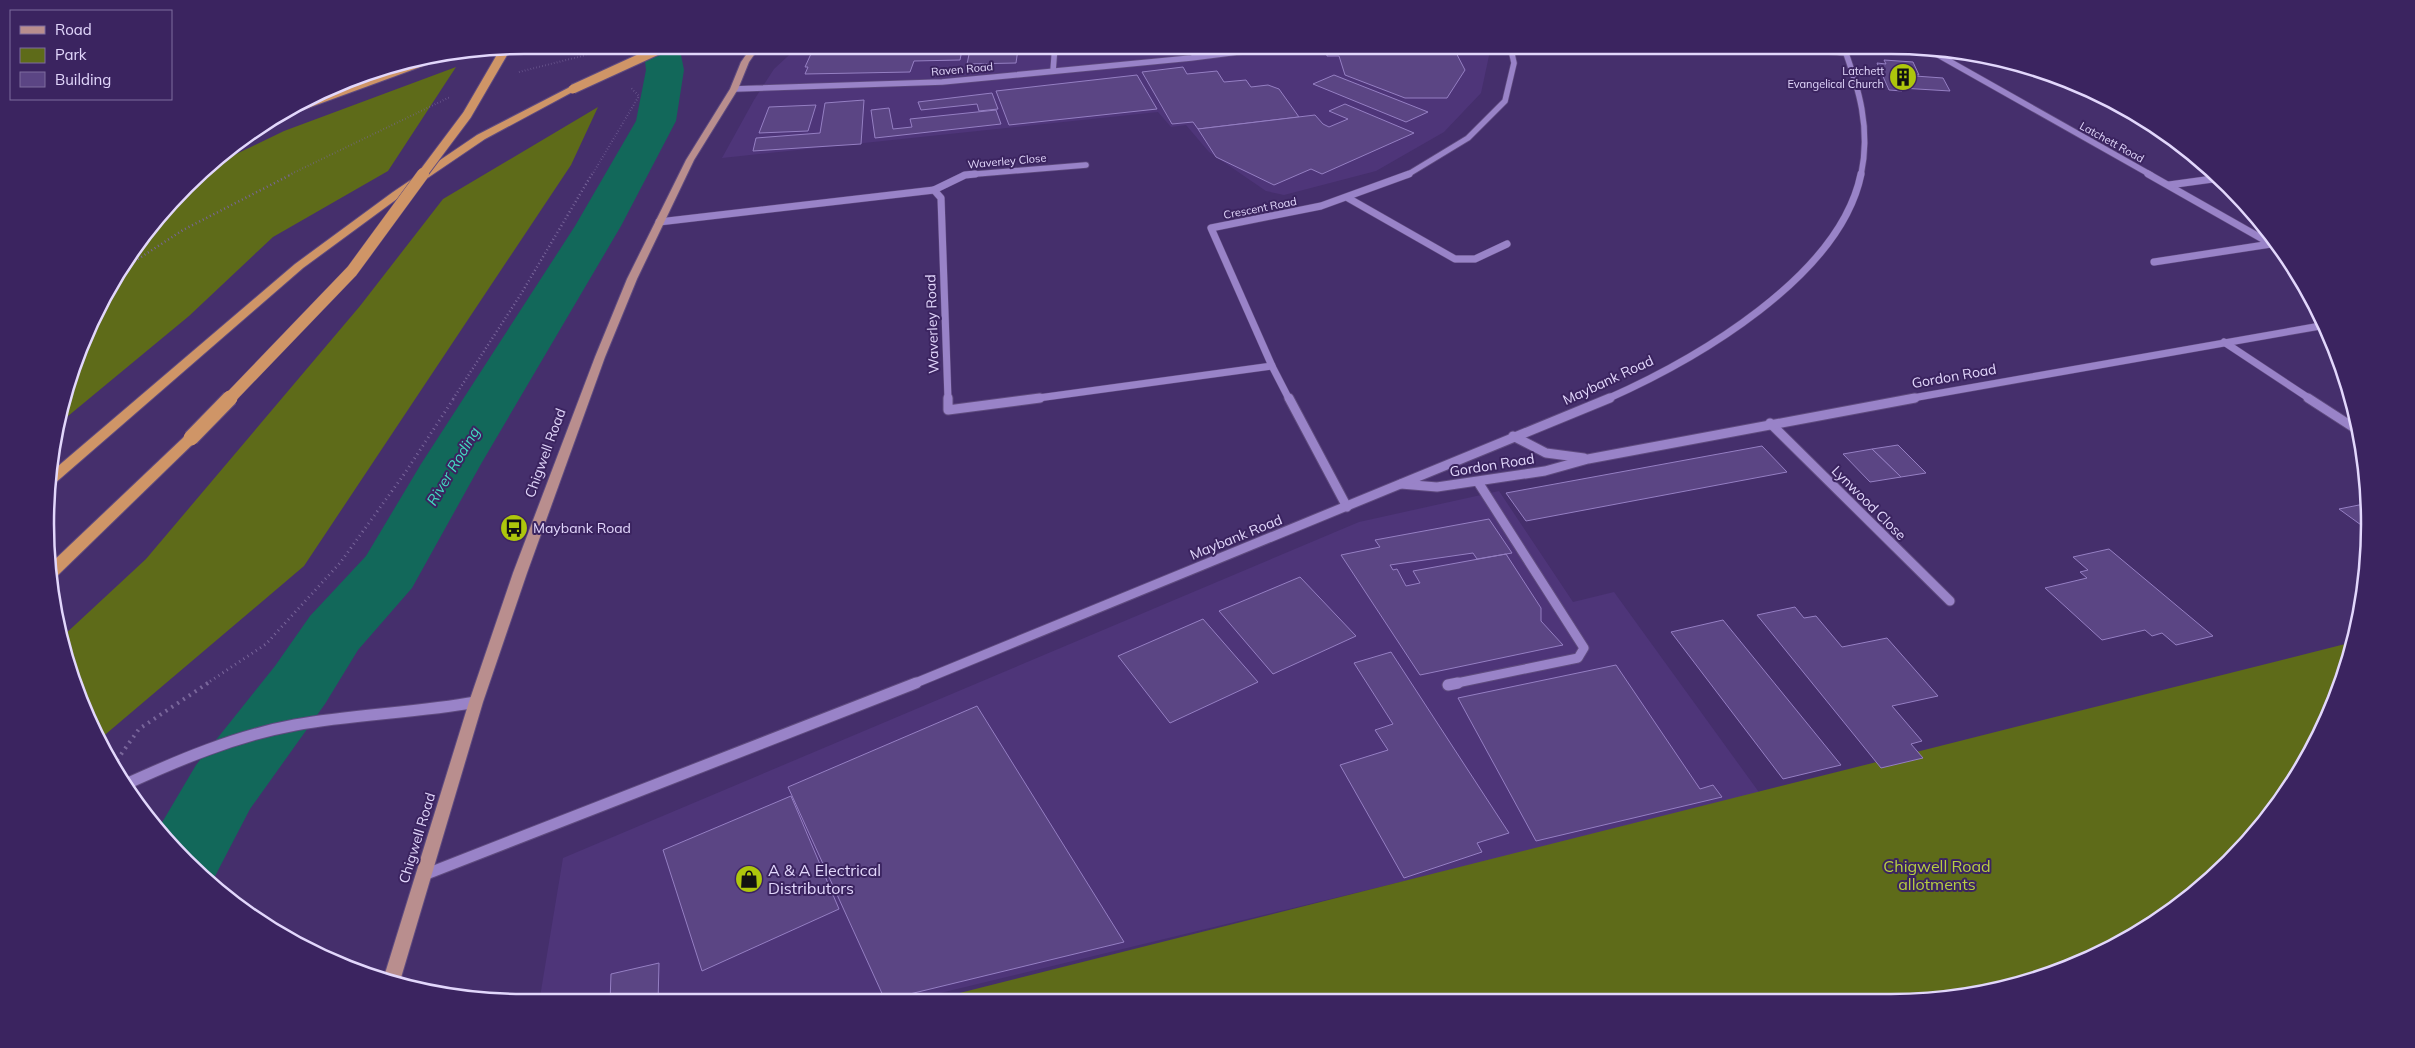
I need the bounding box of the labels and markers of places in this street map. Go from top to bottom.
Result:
building icon: Latchett Evangelical Church [1888,62,1918,92]
place label: Latchett Evangelical Church [1787,64,1884,91]
bus stop icon: Maybank Road [499,513,529,543]
place label: Maybank Road [533,519,631,537]
place label: A & A Electrical Distributors [768,860,881,898]
shop icon: A & A Electrical Distributors [734,864,764,894]

